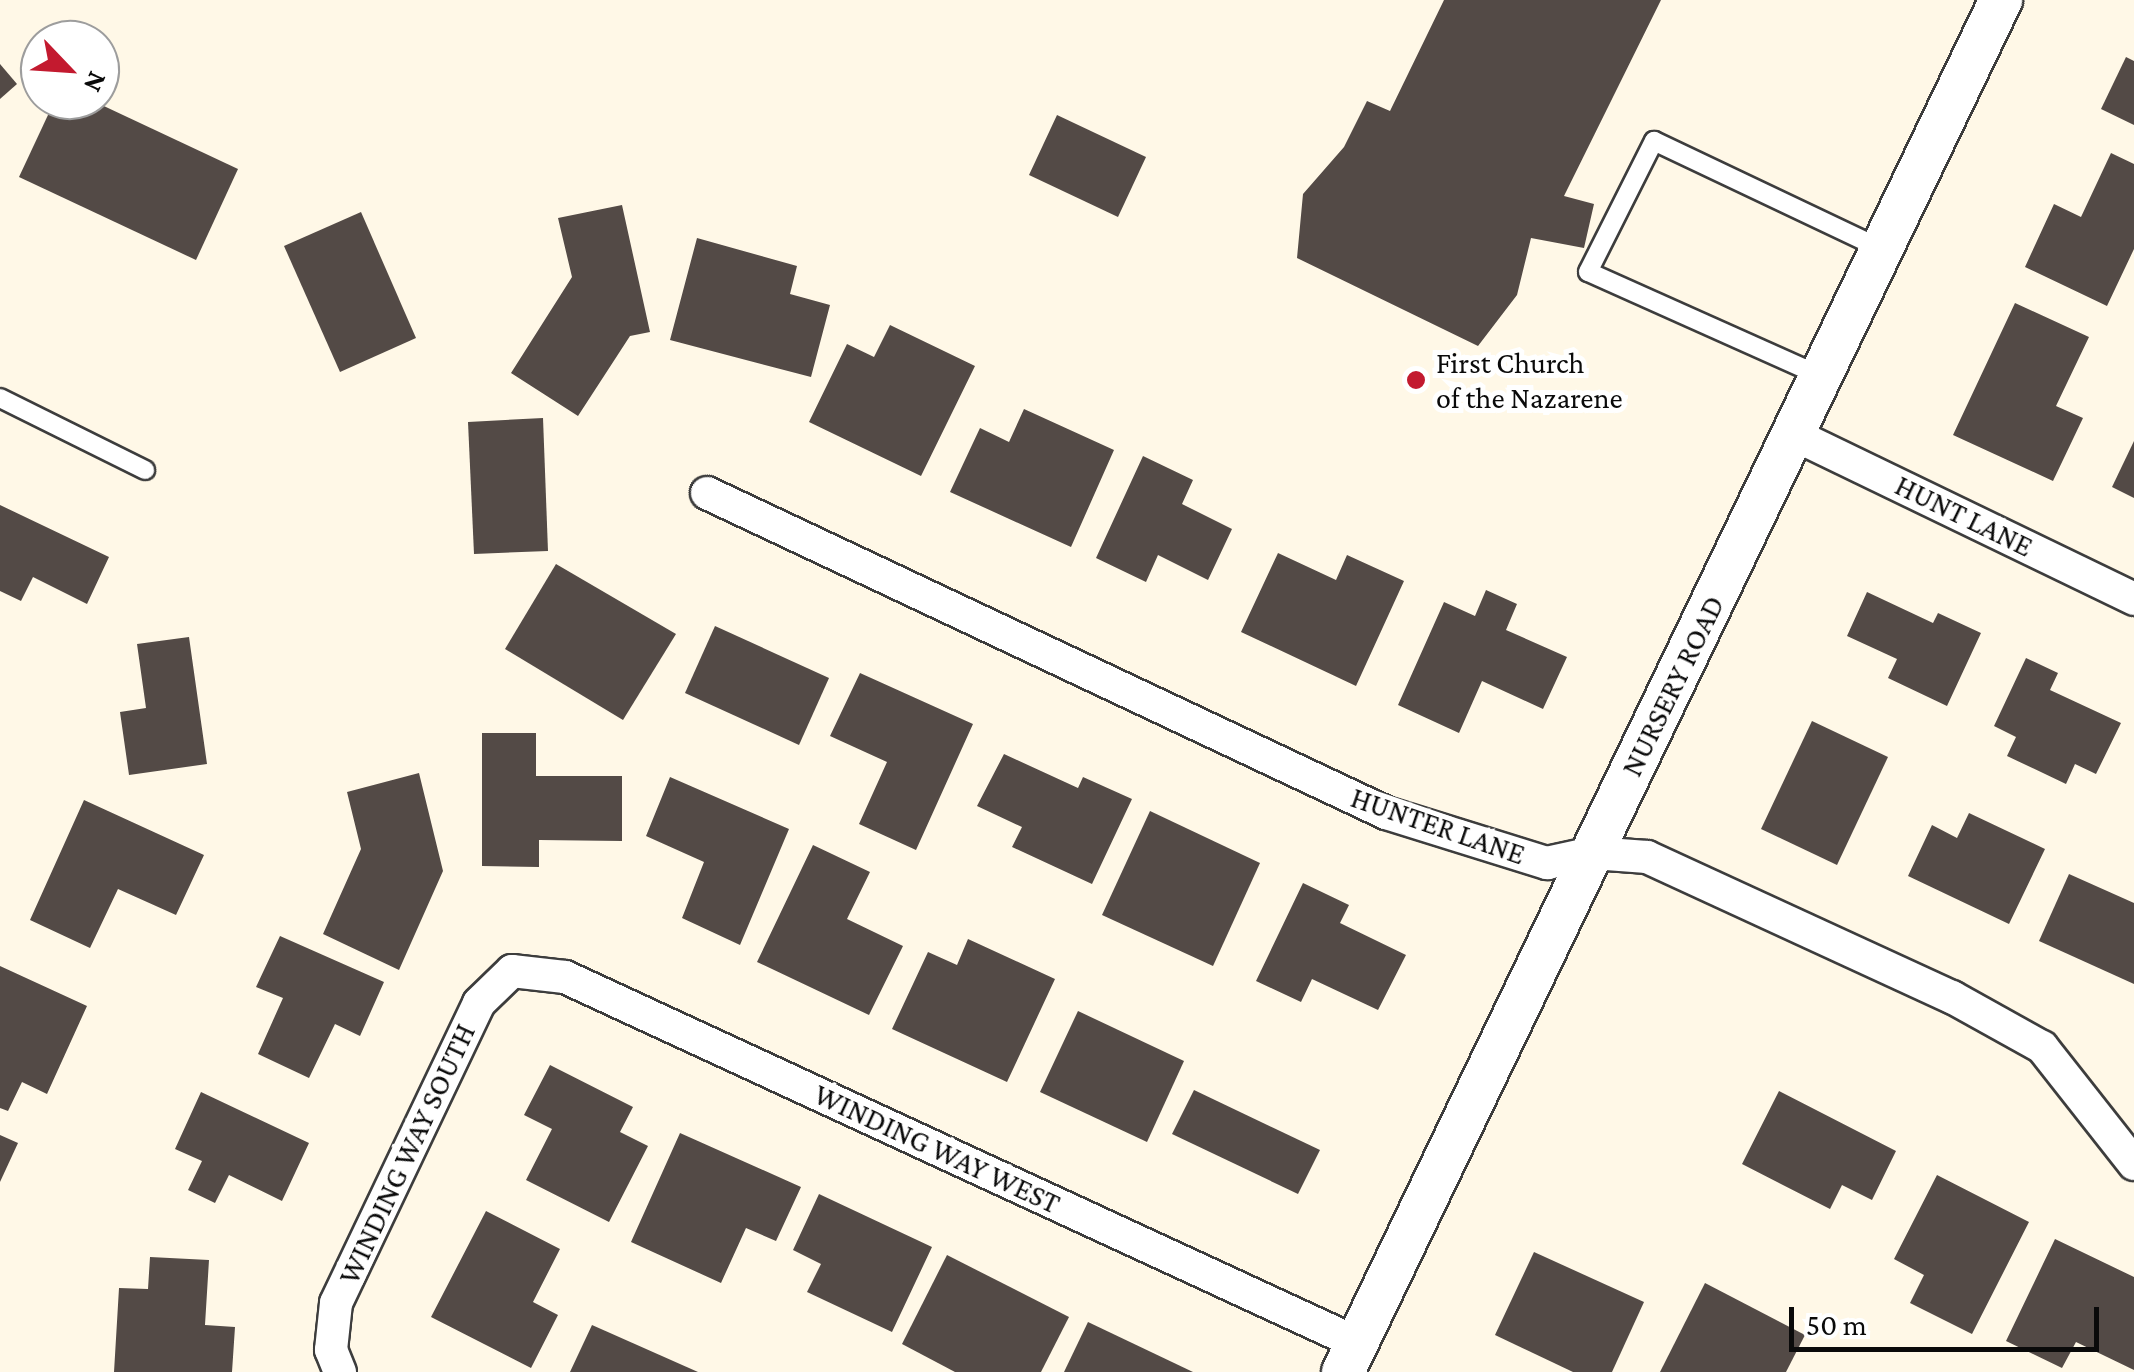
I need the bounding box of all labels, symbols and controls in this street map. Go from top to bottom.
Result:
north arrow [20,20,120,120]
text: N [78,67,114,97]
place label: First Church of the Nazarene [1436,345,1623,416]
marker: First Church of the Nazarene [1405,369,1427,391]
street label: HUNT LANE [1889,467,2039,565]
street label: NURSERY ROAD [1614,590,1732,782]
street label: HUNTER LANE [1346,779,1530,873]
street label: WINDING WAY SOUTH [331,1018,483,1290]
street label: WINDING WAY WEST [808,1076,1066,1222]
scale bar [1794,1287,2104,1349]
text: 50 m [1806,1308,1867,1341]

